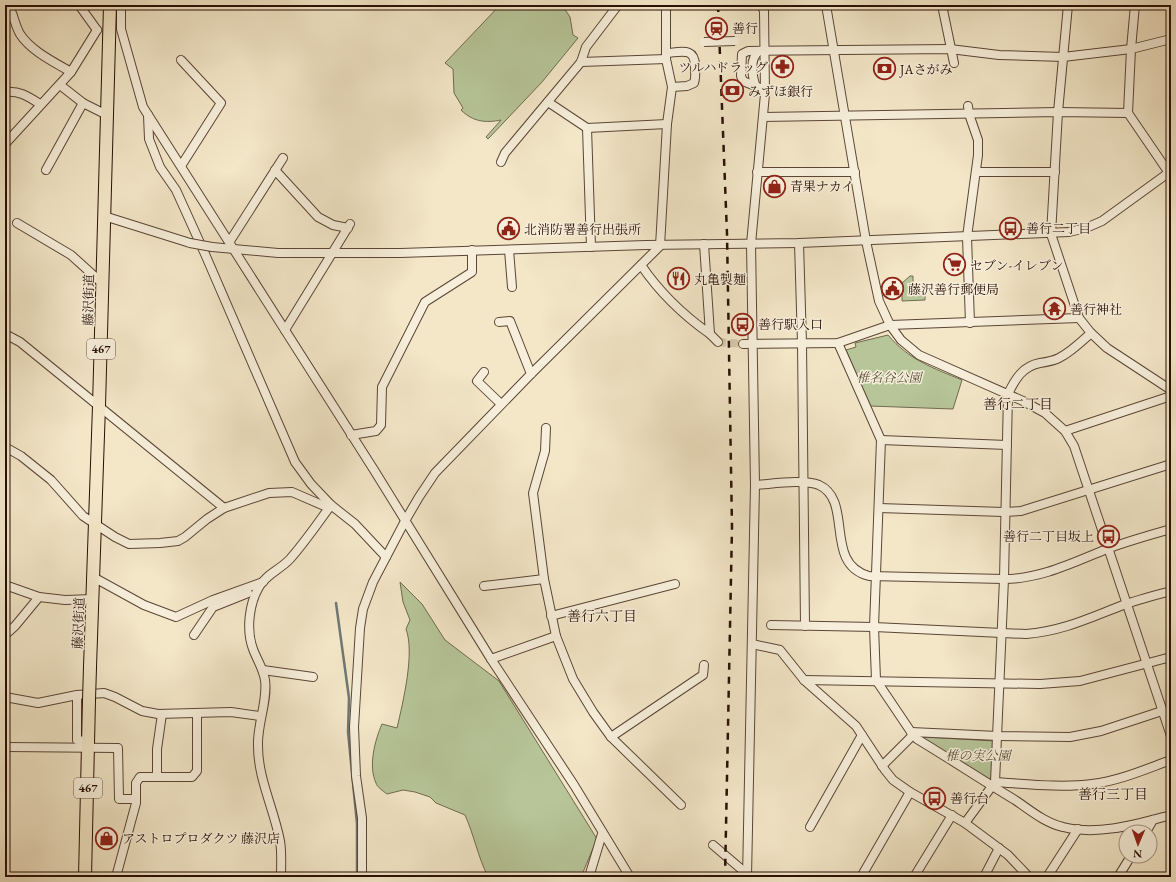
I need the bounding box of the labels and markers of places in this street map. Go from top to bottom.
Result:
station icon: 善行 [704,15,730,41]
place label: 善行 [732,20,758,37]
pharmacy icon: ツルハドラッグ [770,54,796,80]
bank icon: JAさがみ [872,56,898,82]
place label: ツルハドラッグ [678,59,768,76]
place label: JAさがみ [899,61,952,78]
bank icon: みずほ銀行 [719,78,745,104]
place label: みずほ銀行 [748,83,813,100]
shop icon: 青果ナカイ [761,173,787,199]
place label: 青果ナカイ [790,178,854,195]
bus stop icon: 善行二丁目 [998,215,1024,241]
public building icon: 北消防署善行出張所 [495,216,521,242]
place label: 善行二丁目 [1026,220,1091,237]
place label: 北消防署善行出張所 [524,221,641,238]
supermarket icon: セブン-イレブン [941,252,967,278]
place label: セブン-イレブン [970,257,1064,274]
restaurant icon: 丸亀製麺 [666,266,692,292]
place label: 丸亀製麺 [694,271,746,288]
public building icon: 藤沢善行郵便局 [879,276,905,302]
place label: 藤沢善行郵便局 [908,281,999,298]
temple icon: 善行神社 [1042,296,1068,322]
place label: 善行神社 [1070,301,1122,318]
bus stop icon: 善行駅入口 [730,311,756,337]
place label: 善行駅入口 [758,316,823,333]
bus stop icon: 善行二丁目坂上 [1096,523,1122,549]
place label: 善行二丁目坂上 [1003,528,1094,545]
bus stop icon: 善行台 [922,785,948,811]
place label: 善行台 [950,790,989,807]
shop icon: アストロプロダクツ 藤沢店 [94,825,120,851]
place label: アストロプロダクツ 藤沢店 [122,830,280,847]

